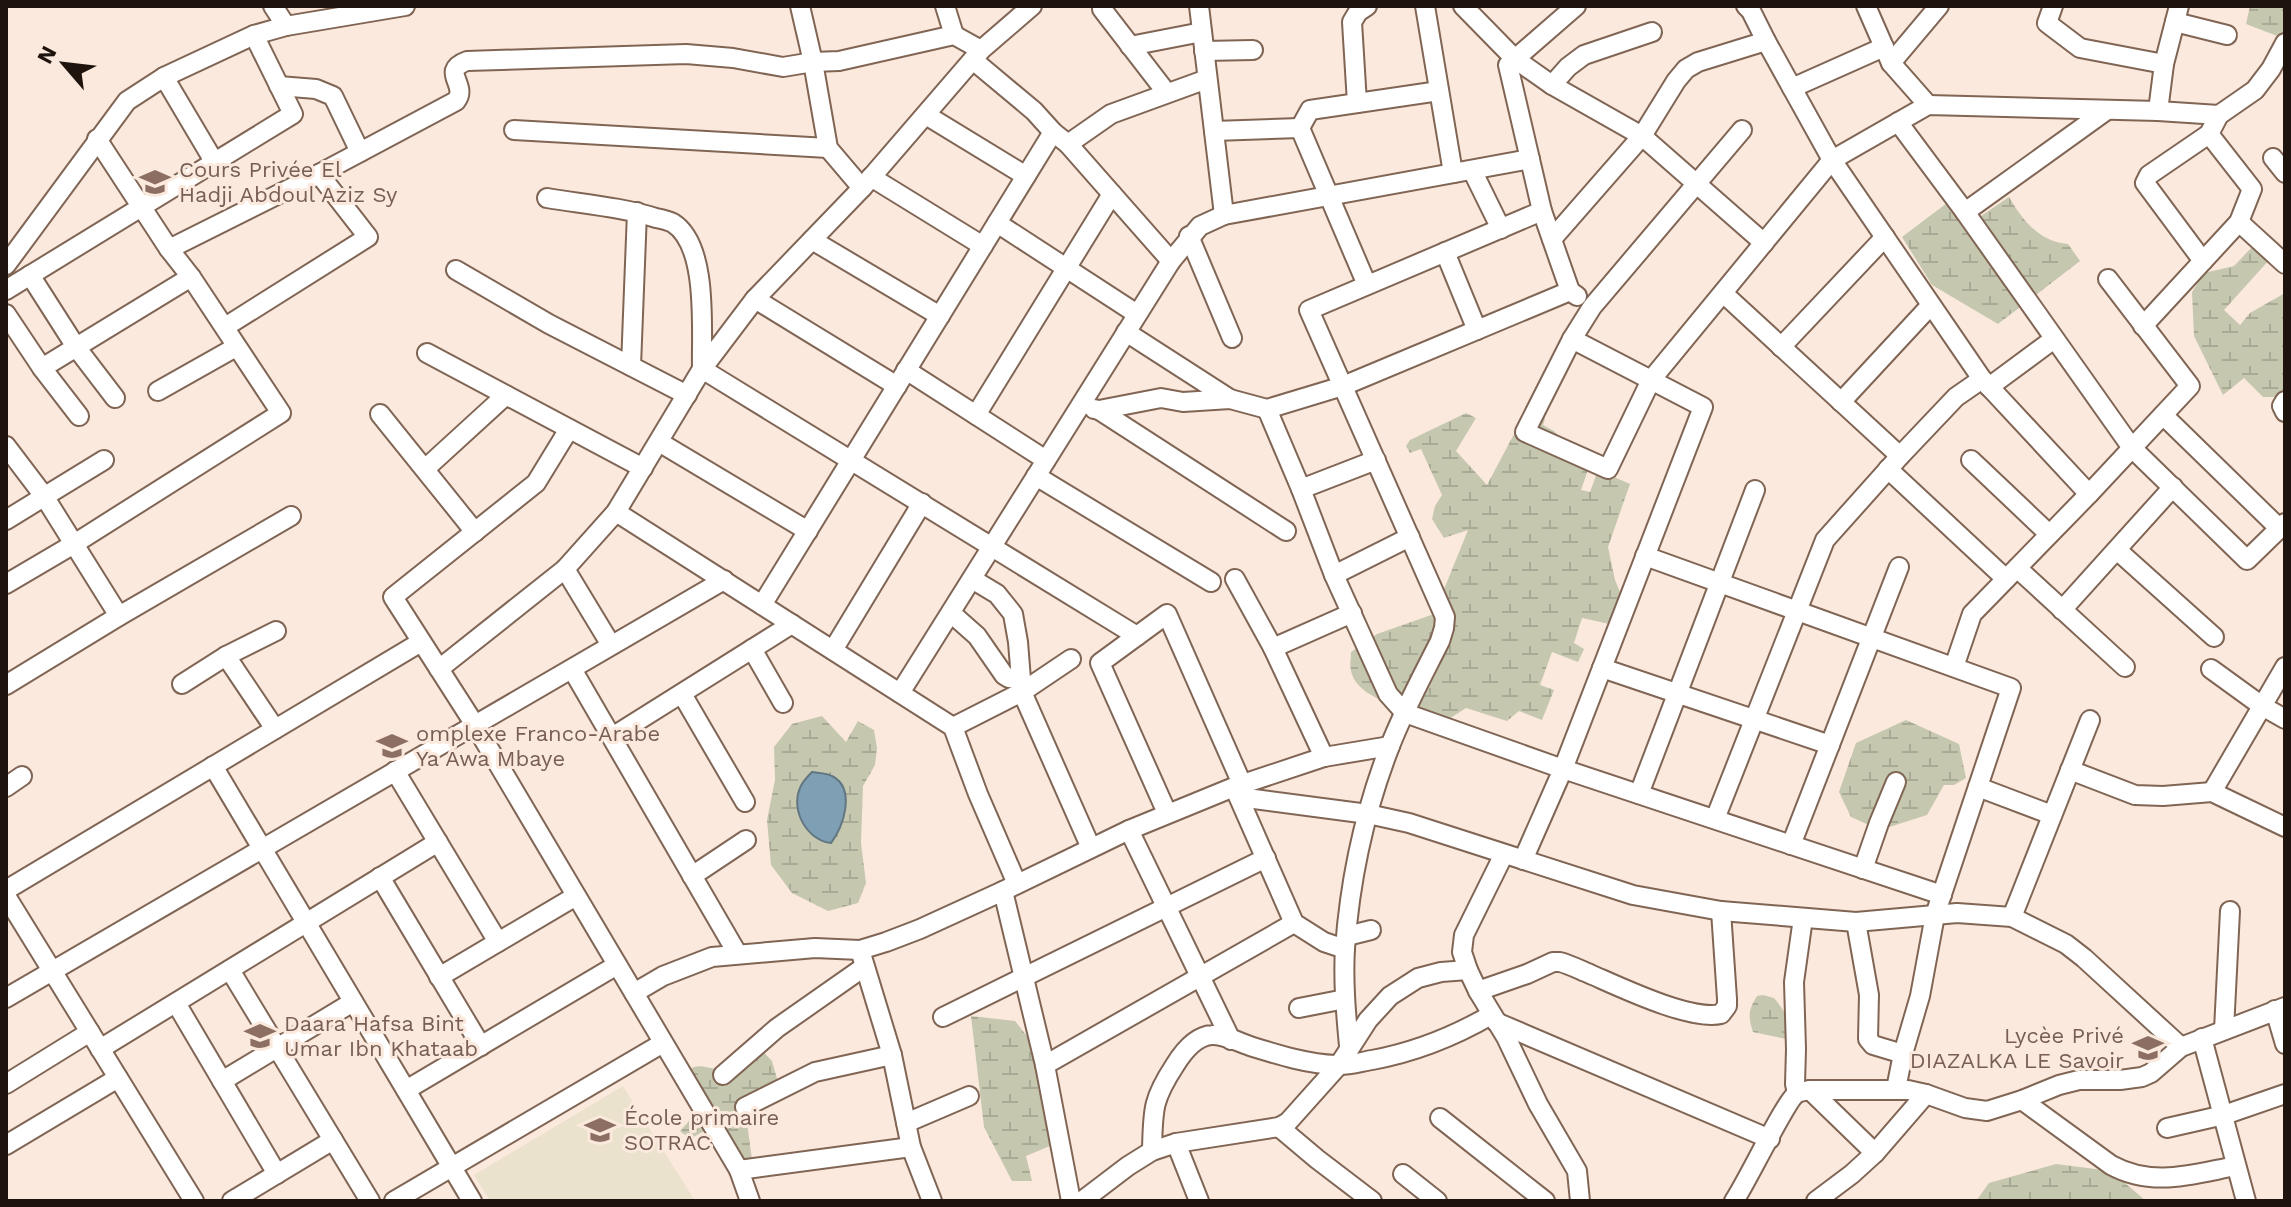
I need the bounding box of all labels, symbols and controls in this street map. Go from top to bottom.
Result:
north arrow [24,24,104,104]
text: N [32,42,62,68]
place label: Cours Privée El Hadji Abdoul Aziz Sy [179,157,398,207]
school or university icon: Cours Privée El Hadji Abdoul Aziz Sy [138,165,172,199]
place label: omplexe Franco-Arabe Ya Awa Mbaye [416,721,660,771]
school or university icon: omplexe Franco-Arabe Ya Awa Mbaye [375,729,409,763]
place label: Daara Hafsa Bint Umar Ibn Khataab [284,1011,478,1061]
school or university icon: Daara Hafsa Bint Umar Ibn Khataab [243,1019,277,1053]
place label: Lycèe Privé DIAZALKA LE Savoir [1910,1023,2124,1073]
school or university icon: Lycèe Privé DIAZALKA LE Savoir [2131,1031,2165,1065]
place label: École primaire SOTRAC [624,1105,779,1155]
school or university icon: École primaire SOTRAC [583,1113,617,1147]

